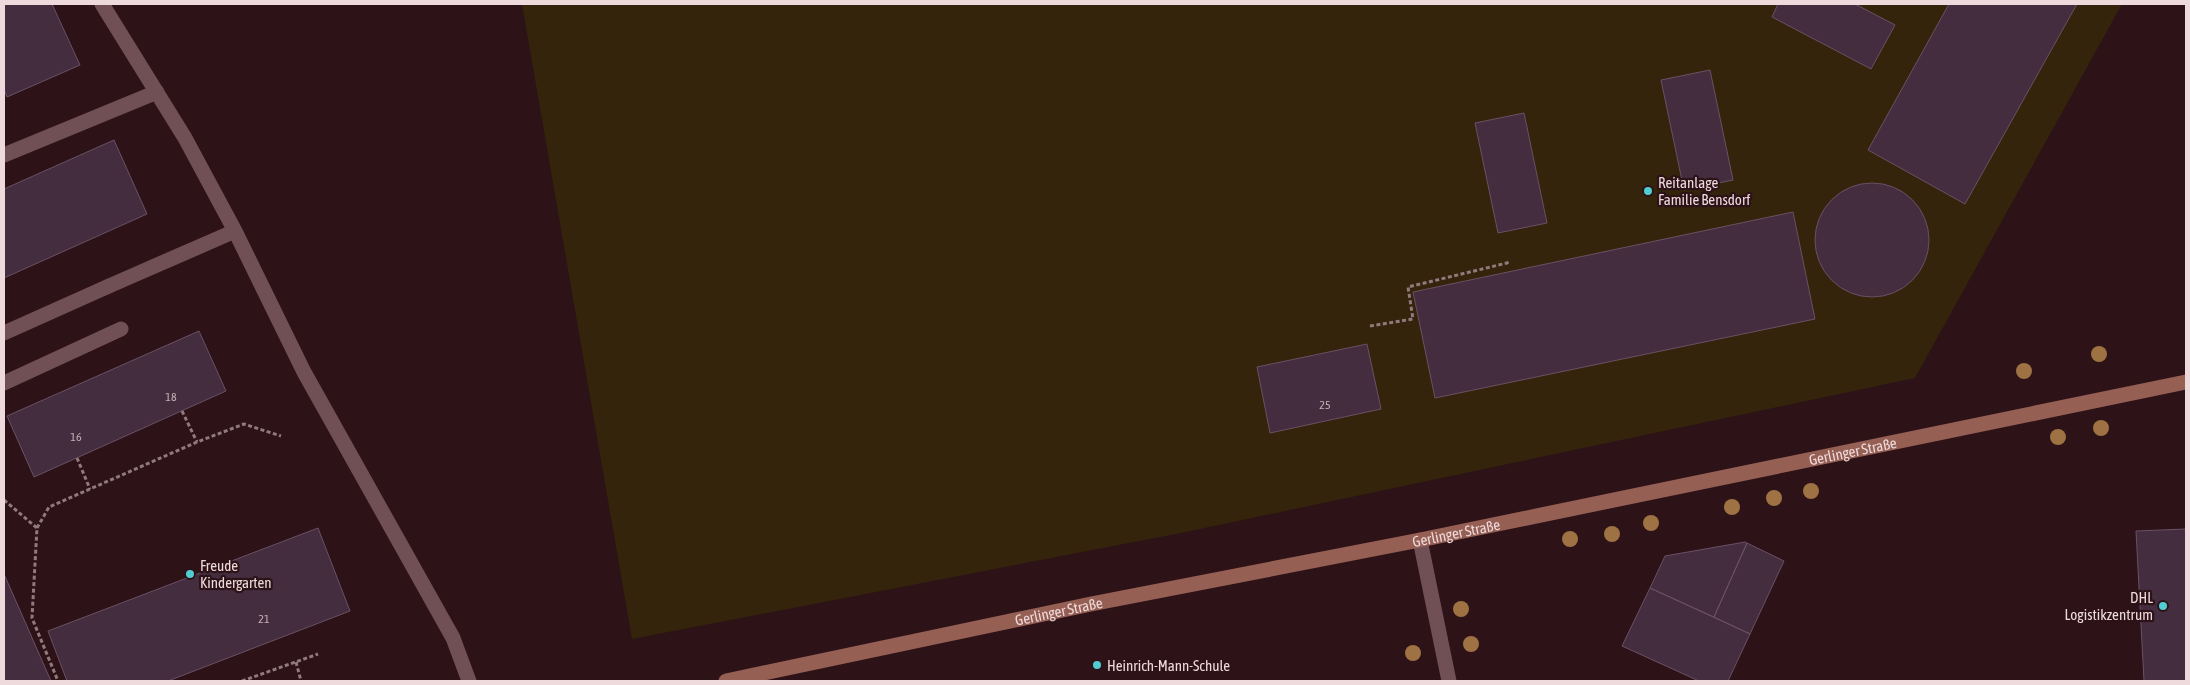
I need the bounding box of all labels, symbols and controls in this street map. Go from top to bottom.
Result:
place label: Reitanlage Familie Bensdorf [1658,174,1750,208]
marker: Reitanlage Familie Bensdorf [1642,185,1654,197]
house number: 18 [165,390,177,404]
house number: 25 [1319,398,1331,412]
house number: 16 [70,430,82,444]
street label: Gerlinger Straße [1807,433,1898,468]
street label: Gerlinger Straße [1411,515,1502,550]
place label: Freude Kindergarten [200,557,272,591]
marker: Freude Kindergarten [184,568,196,580]
place label: DHL Logistikzentrum [2064,589,2153,623]
street label: Gerlinger Straße [1013,593,1104,628]
marker: DHL Logistikzentrum [2157,600,2169,612]
house number: 21 [258,612,270,626]
place label: Heinrich-Mann-Schule [1107,657,1230,674]
marker: Heinrich-Mann-Schule [1091,659,1103,671]

